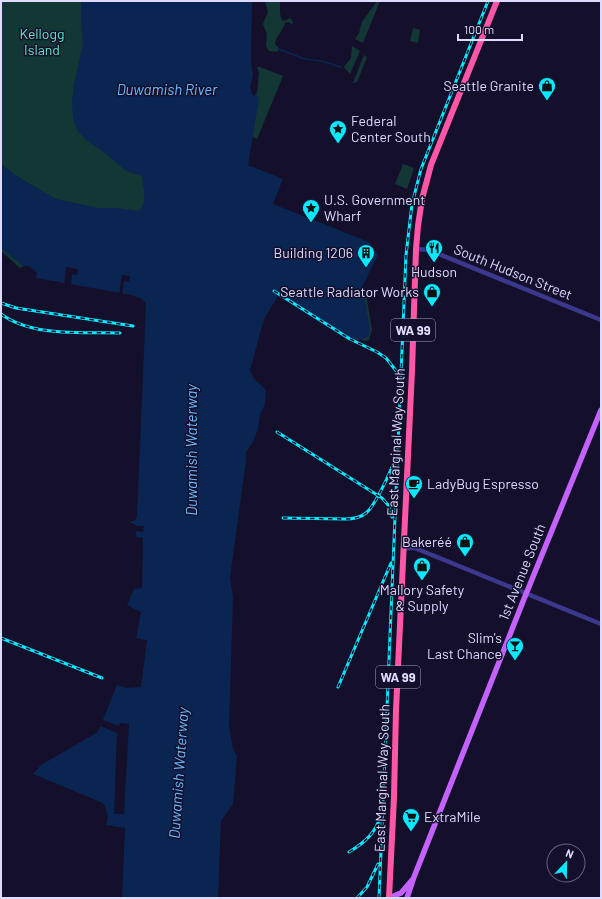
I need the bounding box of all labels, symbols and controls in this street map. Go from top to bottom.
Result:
scale bar [458,16,522,42]
text: 100 m [464,22,494,36]
park label: Kellogg Island [20,25,64,58]
shop icon: Seattle Granite [537,76,557,101]
place label: Seattle Granite [443,77,534,94]
water label: Duwamish River [117,80,218,98]
place label: Federal Center South [351,112,431,145]
place icon: Federal Center South [328,119,348,144]
place label: U.S. Government Wharf [324,191,425,224]
place icon: U.S. Government Wharf [301,198,321,223]
restaurant icon: Hudson [424,238,444,263]
street label: South Hudson Street [452,240,575,303]
building icon: Building 1206 [356,243,376,268]
place label: Building 1206 [274,244,353,261]
place label: Hudson [411,263,457,280]
shop icon: Seattle Radiator Works [422,282,442,307]
place label: Seattle Radiator Works [280,283,419,300]
road number: WA 99 [391,319,435,341]
street label: East Marginal Way South [383,368,408,516]
water label: Duwamish Waterway [182,383,200,516]
cafe icon: LadyBug Espresso [404,474,424,499]
place label: LadyBug Espresso [427,475,539,492]
street label: 1st Avenue South [494,521,549,623]
shop icon: Bakeréé [455,532,475,557]
place label: Bakeréé [402,533,452,550]
shop icon: Mallory Safety & Supply [412,556,432,581]
place label: Mallory Safety & Supply [380,581,465,614]
place label: Slim's Last Chance [427,629,502,662]
bar icon: Slim's Last Chance [505,636,525,661]
road number: WA 99 [376,666,420,688]
street label: East Marginal Way South [370,704,393,852]
water label: Duwamish Waterway [164,705,192,839]
supermarket icon: ExtraMile [401,807,421,832]
place label: ExtraMile [424,808,481,825]
north arrow [546,843,586,883]
text: N [564,846,576,861]

